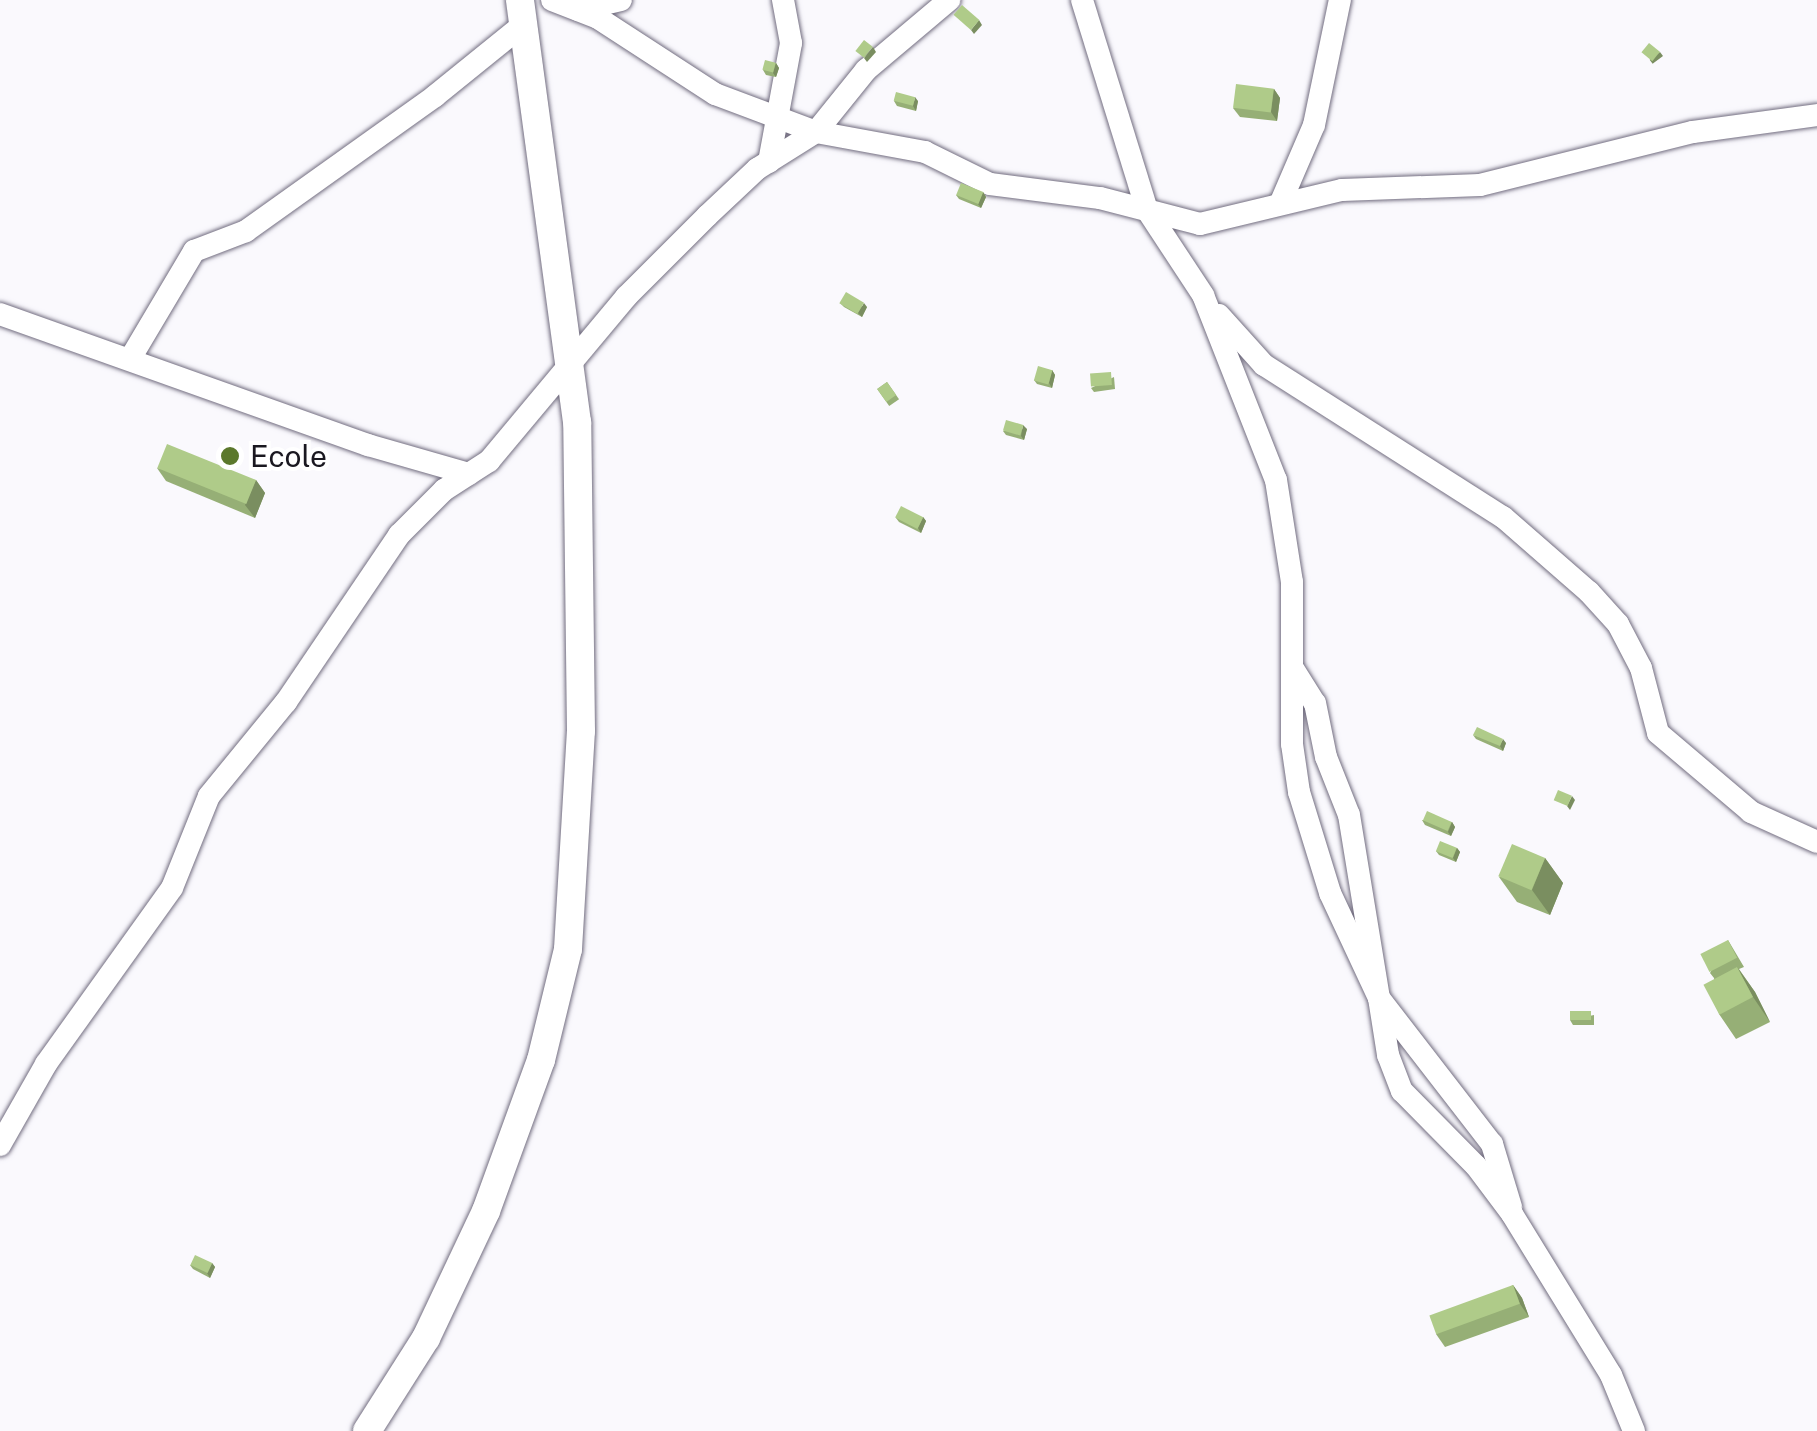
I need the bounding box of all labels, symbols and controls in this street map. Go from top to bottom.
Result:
place label: Ecole [250,438,327,474]
marker: Ecole [219,445,241,467]

